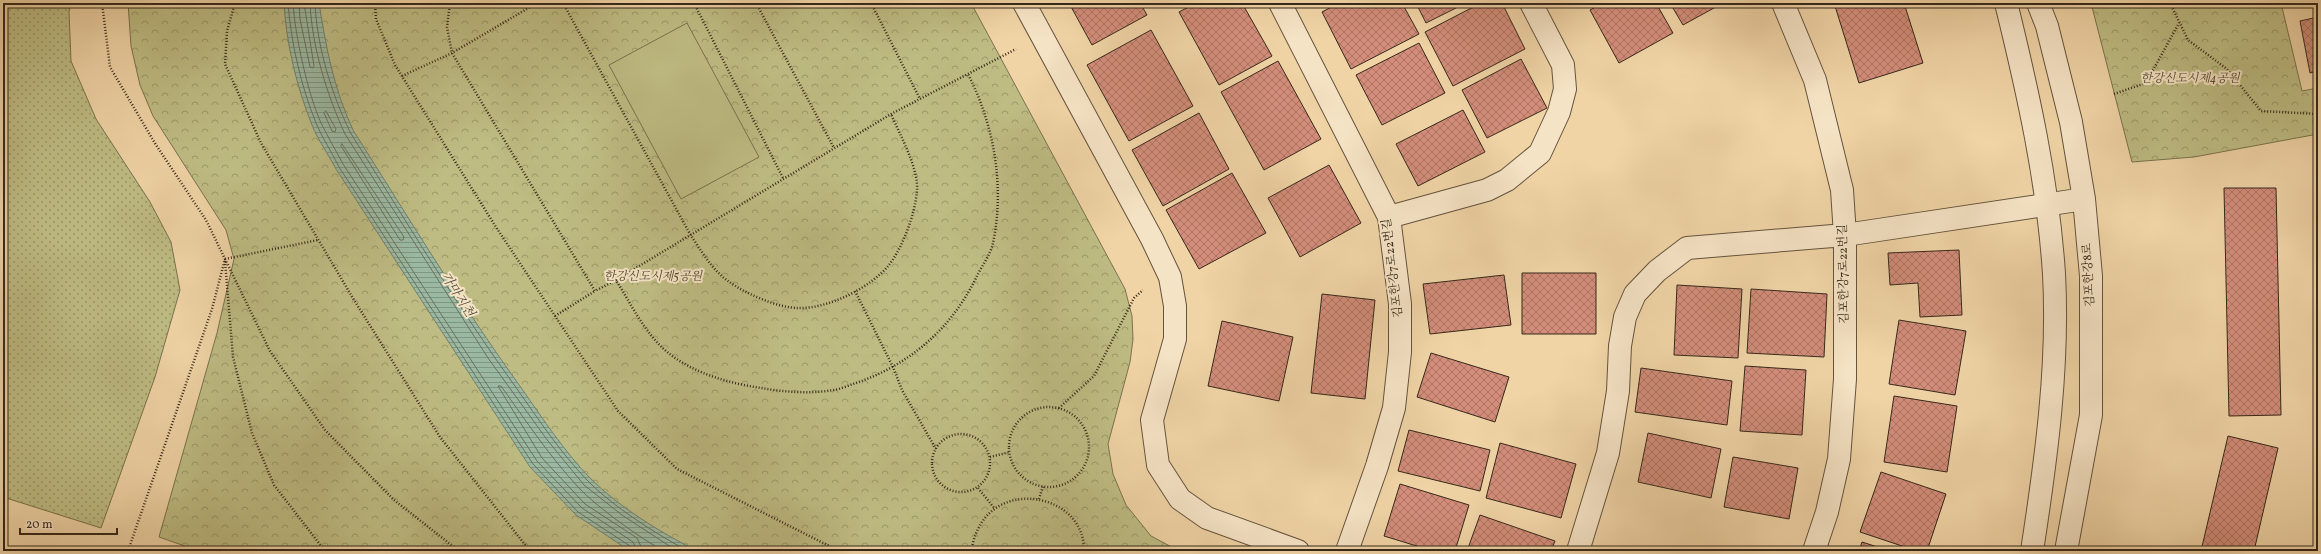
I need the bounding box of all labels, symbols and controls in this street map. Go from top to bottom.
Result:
park label: 한강신도시제4공원 [2140,71,2241,87]
street label: 김포한강7로22번길 [1379,217,1407,319]
street label: 김포한강7로22번길 [1835,224,1853,324]
street label: 김포한강8로 [2079,242,2099,307]
water label: 가마지천 [436,269,479,322]
park label: 한강신도시제5공원 [604,269,704,285]
scale bar [20,510,117,536]
text: 20 m [26,517,53,533]

